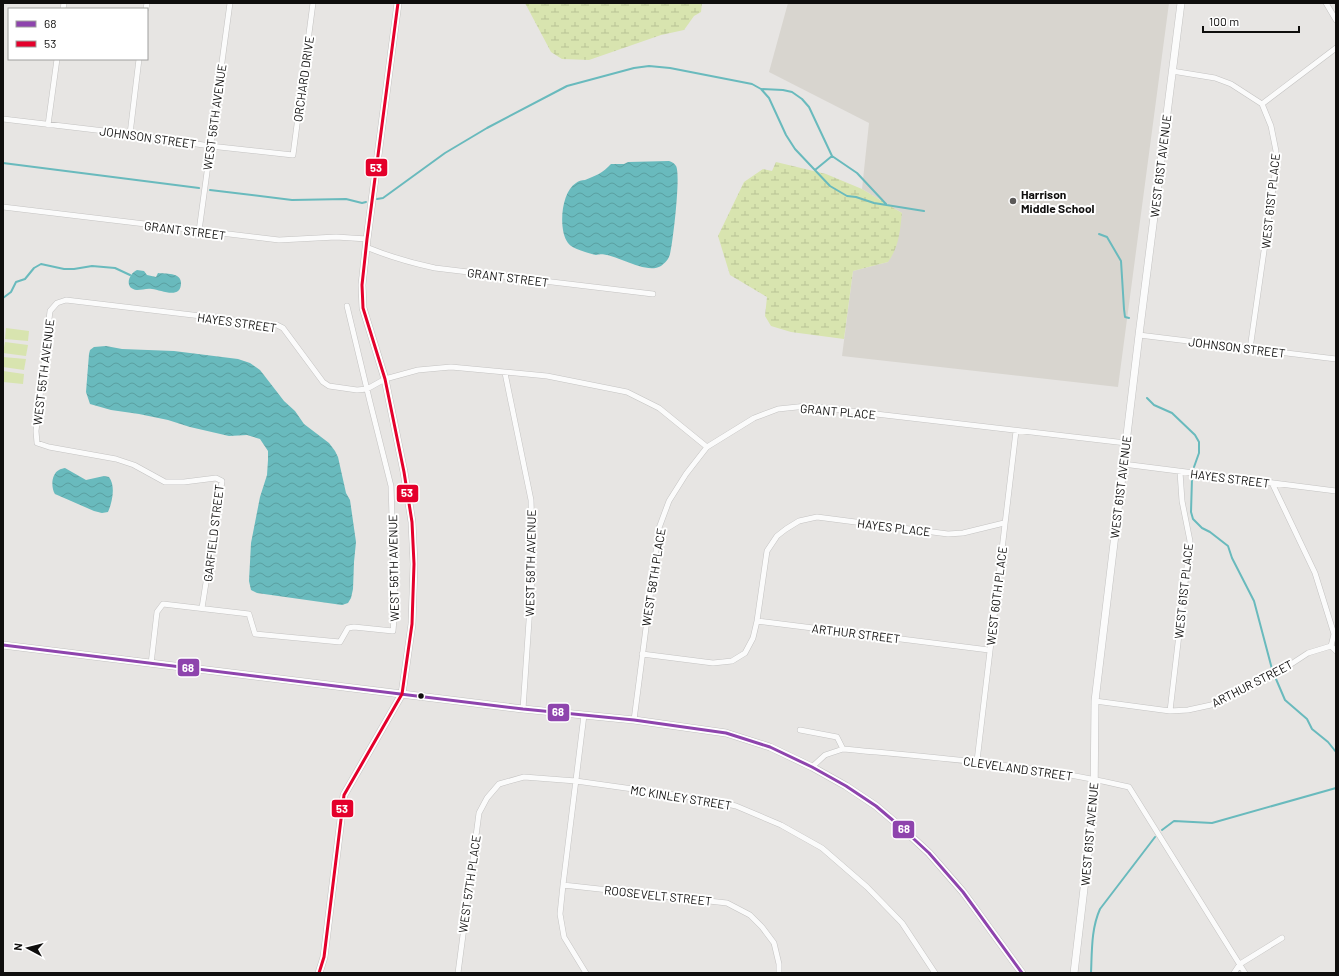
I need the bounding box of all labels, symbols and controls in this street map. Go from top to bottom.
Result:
legend [8,8,148,60]
scale bar [1203,8,1299,34]
text: 100 m [1209,14,1239,28]
text: 68 [44,16,56,30]
street label: ORCHARD DRIVE [290,35,316,123]
text: 53 [44,36,56,50]
street label: WEST 56TH AVENUE [200,63,228,171]
street label: WEST 61ST AVENUE [1147,114,1173,218]
street label: JOHNSON STREET [99,123,197,151]
street label: WEST 61ST PLACE [1258,153,1282,249]
line badge: 53 [365,158,388,177]
text: 53 [370,161,382,174]
place label: Harrison Middle School [1021,187,1095,215]
marker: Harrison Middle School [1008,196,1018,206]
street label: GRANT STREET [143,218,227,242]
street label: GRANT STREET [466,265,550,289]
street label: HAYES STREET [196,310,278,335]
street label: WEST 55TH AVENUE [30,318,56,426]
street label: JOHNSON STREET [1188,334,1286,360]
street label: GRANT PLACE [800,401,876,421]
street label: WEST 61ST AVENUE [1107,435,1133,539]
street label: HAYES STREET [1189,466,1271,490]
street label: GARFIELD STREET [200,483,226,583]
line badge: 53 [396,484,419,503]
text: 53 [401,486,413,499]
street label: WEST 58TH AVENUE [522,509,538,617]
street label: WEST 56TH AVENUE [385,514,401,622]
street label: HAYES PLACE [857,516,931,538]
street label: WEST 58TH PLACE [638,527,668,627]
street label: WEST 61ST PLACE [1171,543,1195,639]
street label: WEST 60TH PLACE [983,546,1009,646]
street label: ARTHUR STREET [811,621,901,645]
street label: ARTHUR STREET [1209,656,1295,709]
line badge: 68 [177,658,200,677]
text: 68 [182,661,194,674]
unlabelled marker [416,691,426,701]
line badge: 68 [547,703,570,722]
text: 68 [552,705,564,718]
street label: CLEVELAND STREET [962,753,1074,783]
street label: MC KINLEY STREET [629,782,733,812]
street label: WEST 61ST AVENUE [1078,782,1100,886]
line badge: 53 [331,799,354,818]
text: 53 [336,802,348,815]
line badge: 68 [892,820,915,839]
text: 68 [898,822,910,835]
street label: WEST 57TH PLACE [455,834,483,934]
street label: ROOSEVELT STREET [604,882,713,908]
north arrow [8,928,48,968]
text: N [11,942,24,951]

